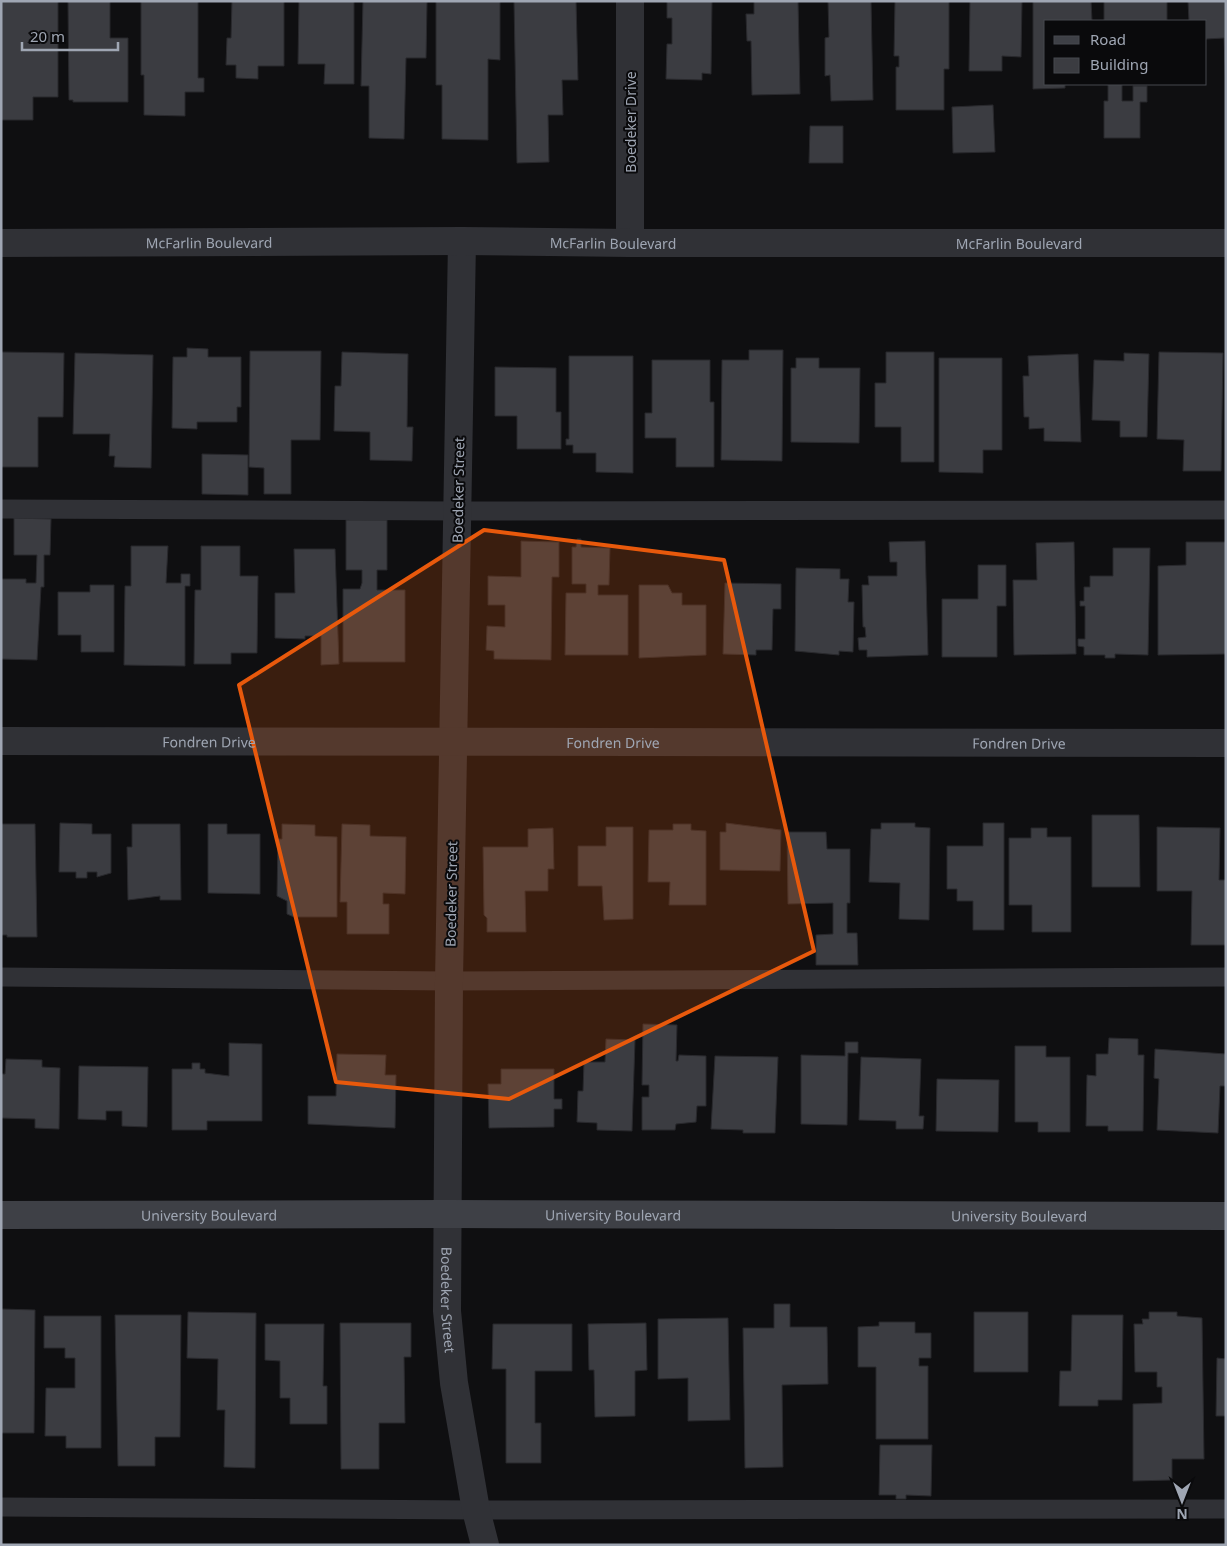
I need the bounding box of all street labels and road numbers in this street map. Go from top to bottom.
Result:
street label: Boedeker Drive [621,71,640,173]
street label: McFarlin Boulevard [146,232,272,252]
street label: McFarlin Boulevard [550,233,676,253]
street label: McFarlin Boulevard [956,234,1082,253]
street label: Boedeker Street [448,437,468,543]
street label: Fondren Drive [162,732,256,751]
street label: Fondren Drive [566,732,660,752]
street label: Fondren Drive [972,733,1066,752]
street label: Boedeker Street [441,841,461,947]
street label: University Boulevard [141,1205,277,1224]
street label: University Boulevard [545,1205,681,1224]
street label: University Boulevard [951,1206,1087,1225]
street label: Boedeker Street [437,1247,461,1354]

